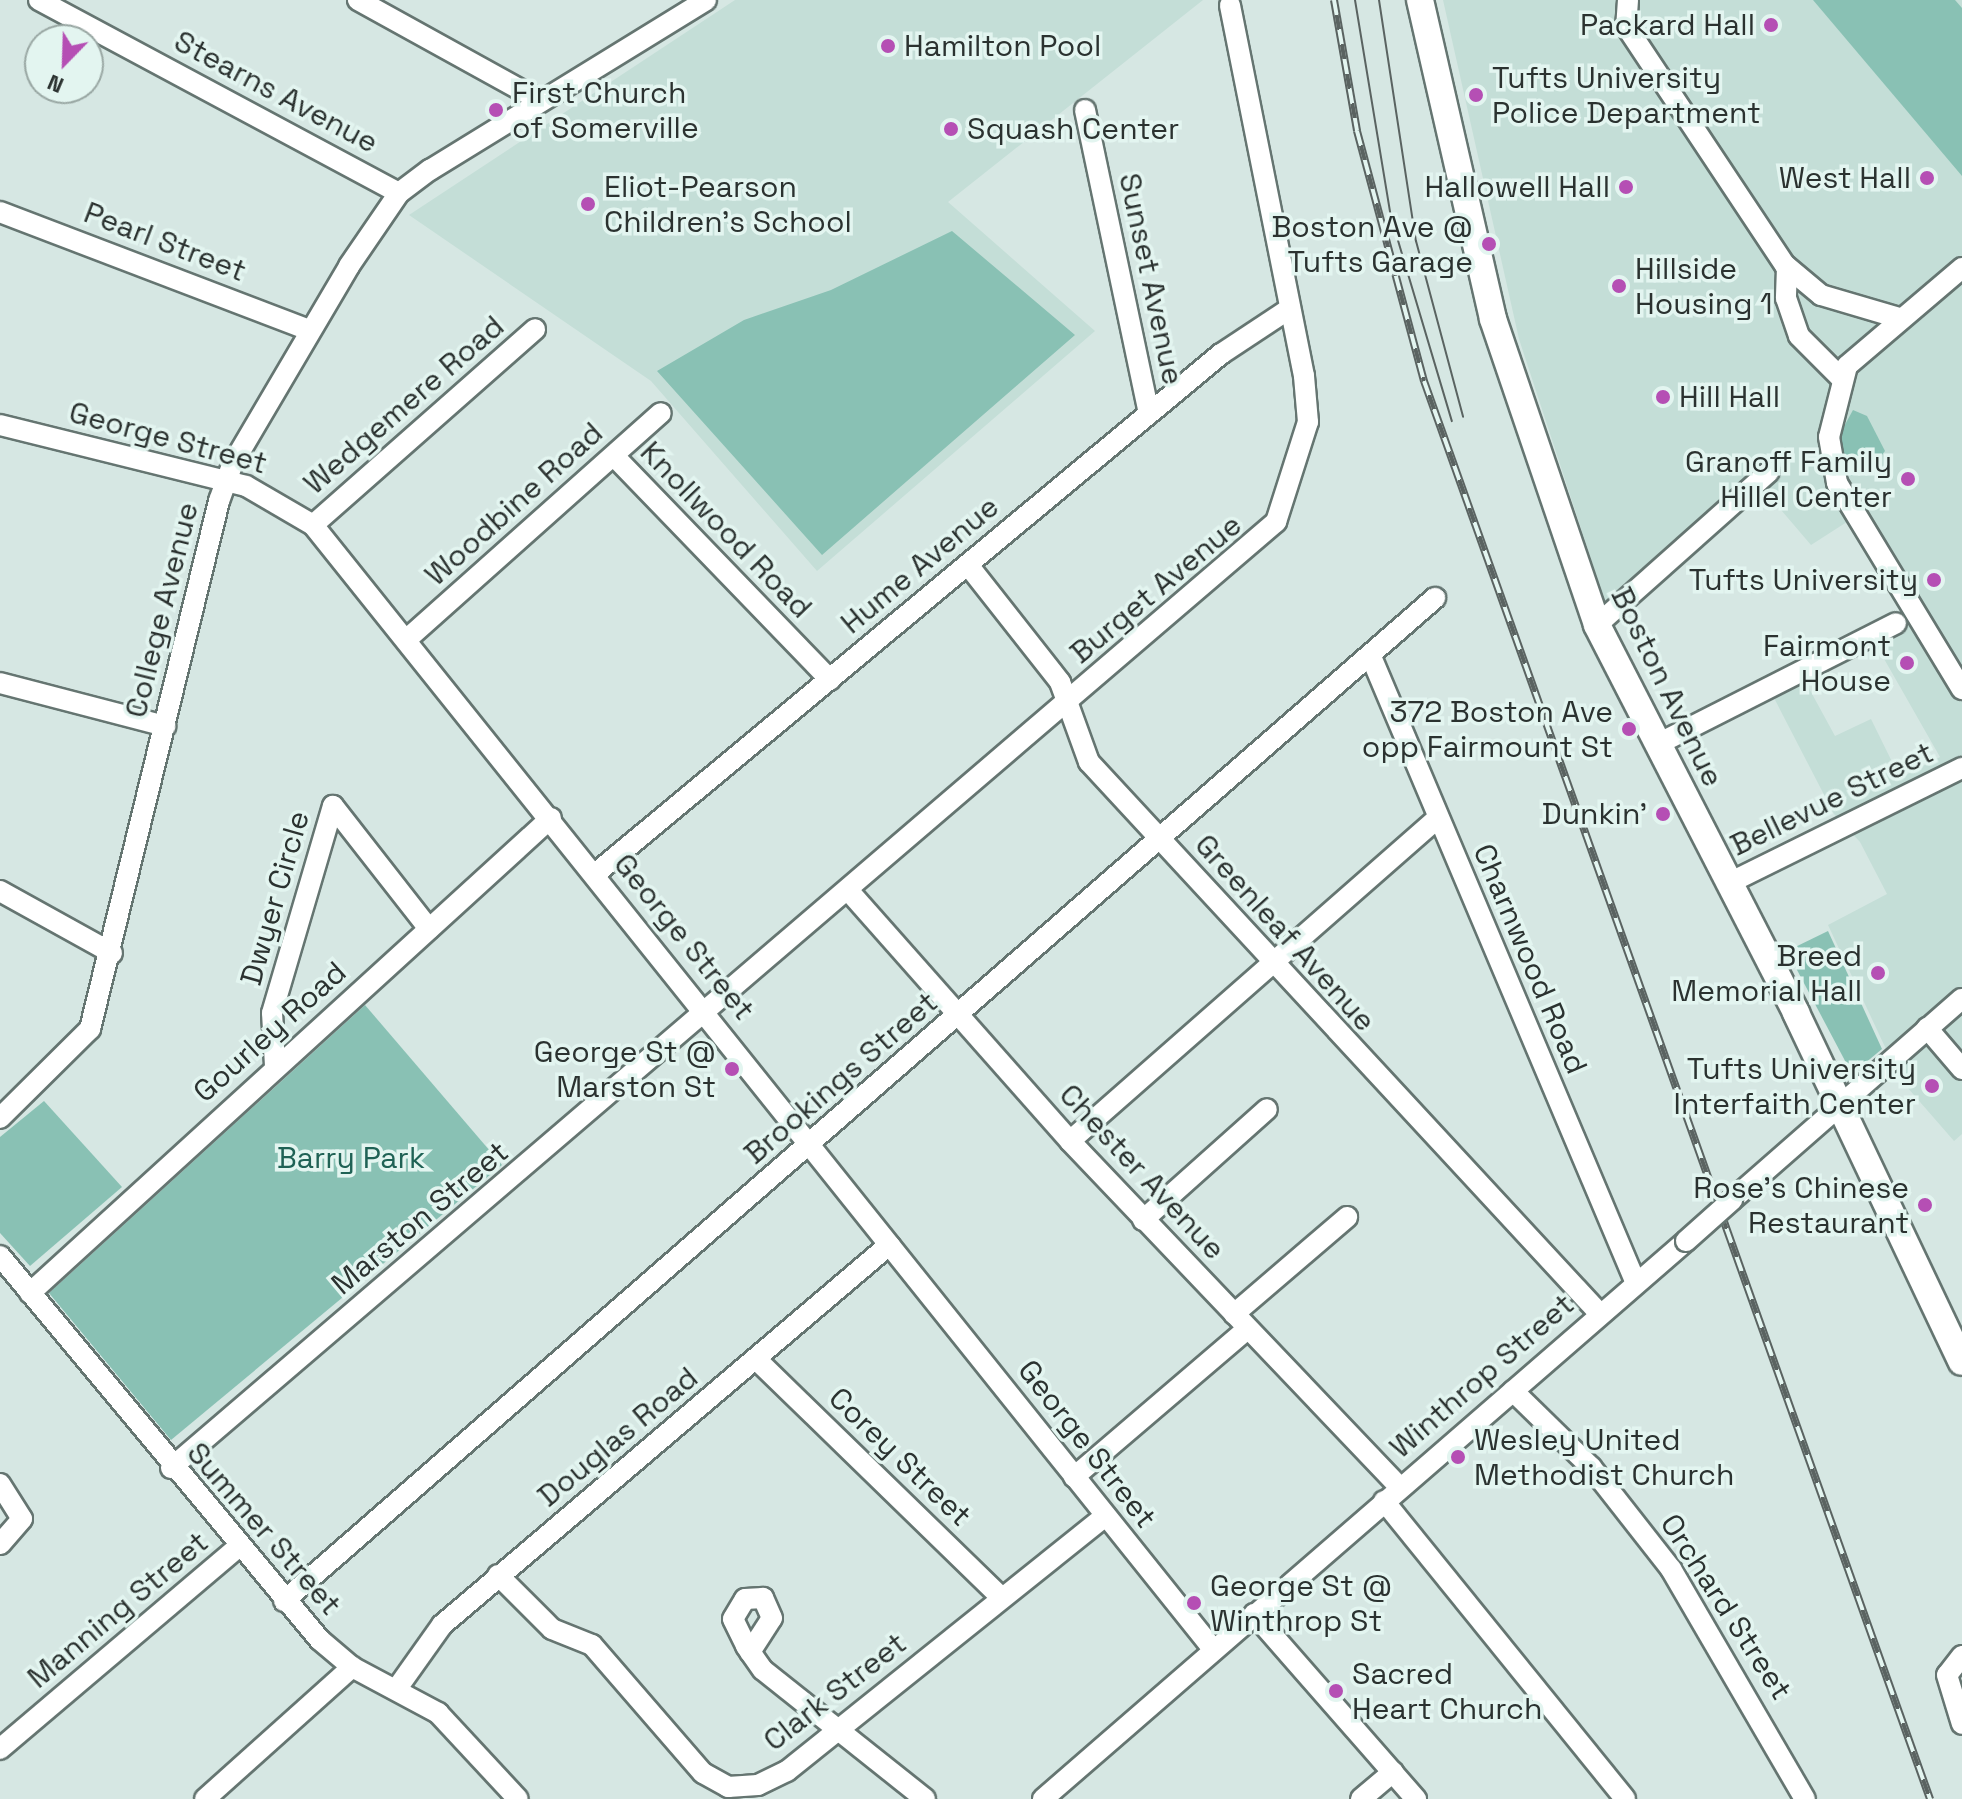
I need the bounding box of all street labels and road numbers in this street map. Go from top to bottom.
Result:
street label: Stearns Avenue [168,23,384,161]
street label: Sunset Avenue [1111,170,1191,388]
street label: Pearl Street [79,195,251,289]
street label: Wedgemere Road [297,308,511,502]
street label: George Street [65,394,271,482]
street label: Woodbine Road [418,415,610,593]
street label: Knollwood Road [633,434,819,626]
street label: Hume Avenue [834,488,1006,642]
street label: College Avenue [118,498,206,722]
street label: Burget Avenue [1063,507,1249,671]
street label: Boston Avenue [1603,581,1731,793]
street label: Bellevue Street [1725,734,1939,864]
street label: Dwyer Circle [233,807,317,989]
street label: Greenleaf Avenue [1187,827,1383,1039]
street label: Charnwood Road [1465,839,1595,1079]
street label: George Street [606,847,762,1027]
street label: Gourley Road [186,954,354,1110]
street label: Brookings Street [737,984,945,1172]
street label: Chester Avenue [1051,1077,1233,1267]
street label: Marston Street [324,1134,516,1302]
street label: Winthrop Street [1383,1286,1581,1466]
street label: George Street [1010,1353,1164,1535]
street label: Douglas Road [531,1360,705,1514]
street label: Corey Street [821,1380,979,1534]
street label: Summer Street [179,1435,349,1623]
street label: Orchard Street [1653,1507,1799,1707]
street label: Manning Street [20,1524,216,1696]
street label: Clark Street [757,1625,913,1759]

